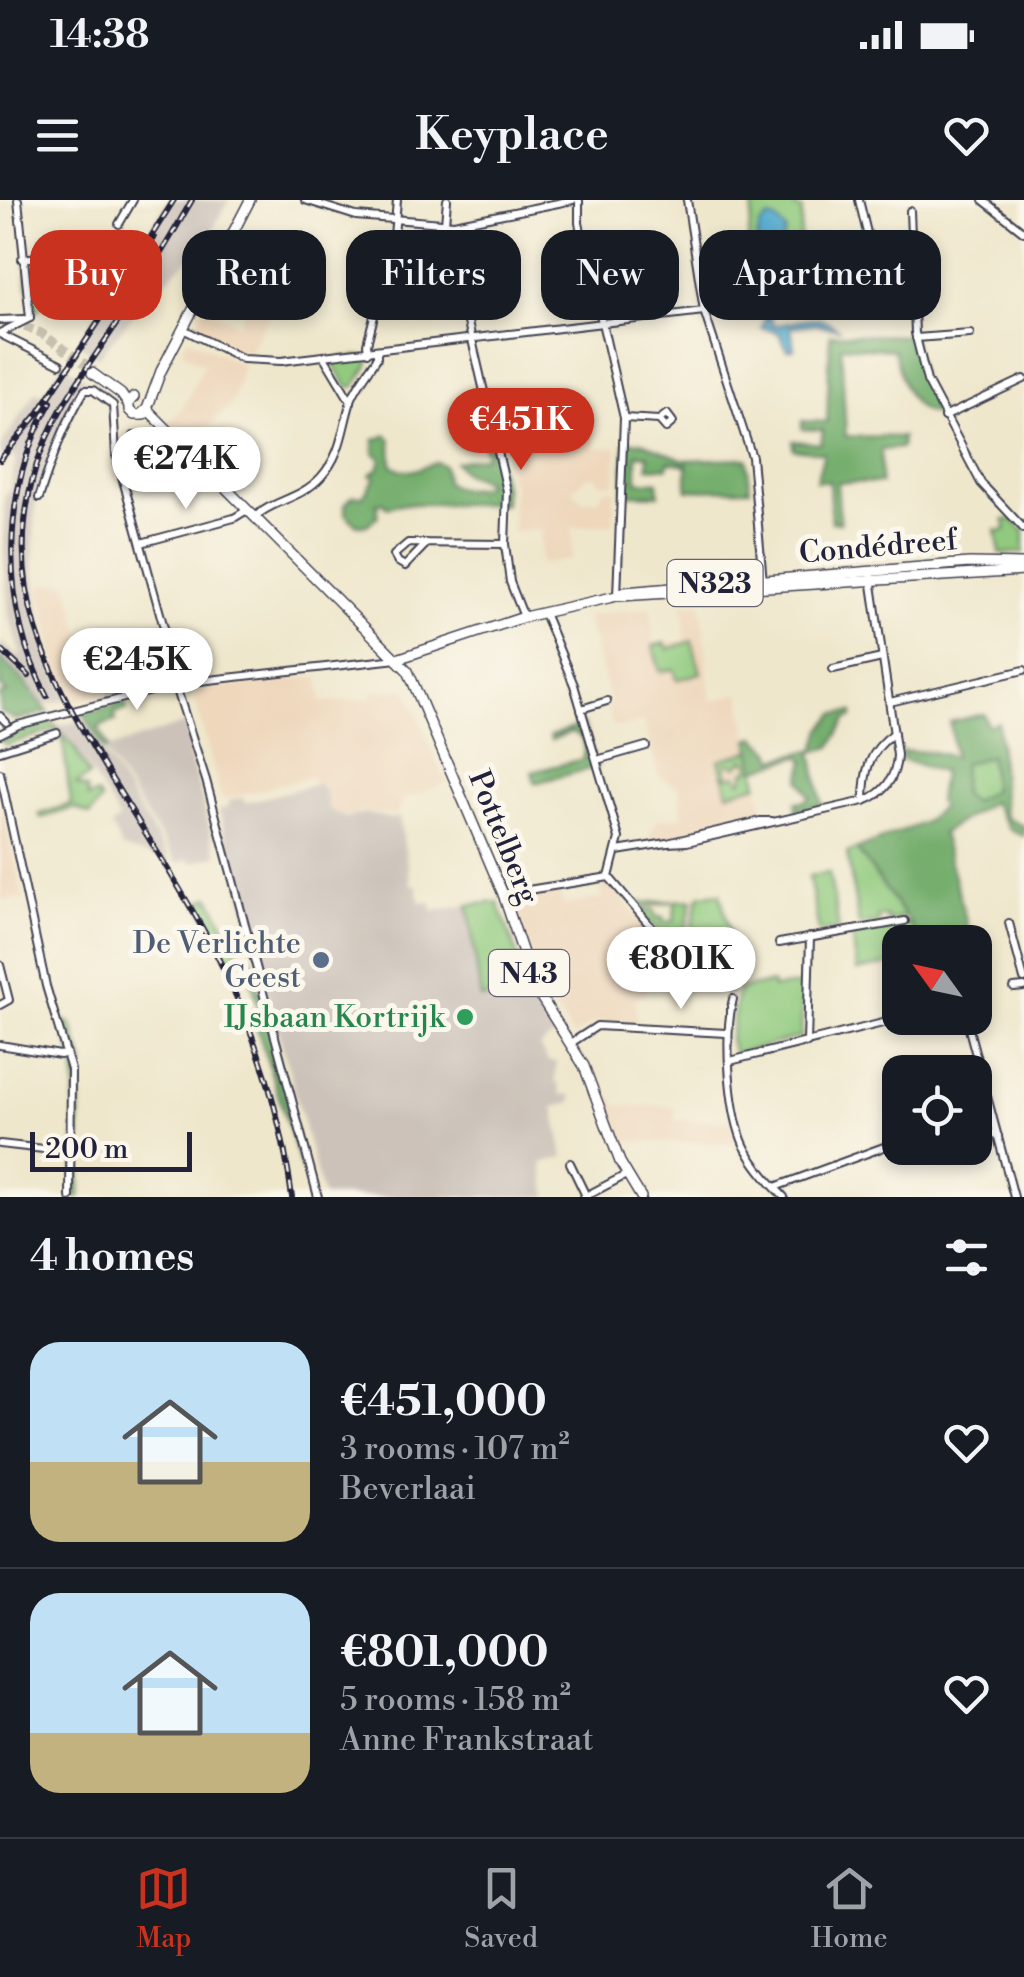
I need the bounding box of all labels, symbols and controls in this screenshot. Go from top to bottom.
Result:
text: 14:38 [50,12,150,59]
text: Keyplace [415,107,609,164]
icon: menu [30,108,85,163]
icon: heart [939,108,994,163]
chip: Buy [30,230,162,320]
chip: Rent [182,230,326,320]
chip: Filters [346,230,521,320]
chip: New [541,230,679,320]
chip: Apartment [699,230,941,320]
pin: €451K [451,388,591,473]
text: €451K [469,400,573,440]
pin: €274K [116,427,256,512]
text: €274K [134,439,238,479]
street label: Condédreef [797,521,960,573]
road number: N323 [668,560,762,606]
pin: €245K [67,628,207,713]
text: €245K [83,640,191,680]
street label: Pottelberg [459,765,547,910]
place label: De Verlichte Geest [133,925,301,997]
north arrow [882,925,992,1035]
map controls [882,925,992,1165]
pin: €801K [611,927,751,1012]
text: €801K [629,939,733,979]
marker: De Verlichte Geest [310,949,332,971]
road number: N43 [489,950,569,996]
place label: IJsbaan Kortrijk [224,999,446,1037]
marker: IJsbaan Kortrijk [454,1006,476,1028]
button: locate [882,1055,992,1165]
scale bar [30,1127,192,1171]
text: 200 m [45,1132,128,1167]
icon: filters [939,1230,994,1285]
text: 4 homes [30,1231,194,1284]
text: €451,000 [340,1376,547,1429]
icon: home [110,1382,230,1502]
icon: heart [939,1415,994,1470]
text: 3 rooms · 107 m² [340,1429,570,1469]
text: Beverlaai [340,1469,476,1509]
text: €801,000 [340,1627,549,1680]
icon: home [110,1633,230,1753]
icon: heart [939,1666,994,1721]
text: 5 rooms · 158 m² [340,1680,571,1720]
text: Anne Frankstraat [340,1720,593,1760]
tab: Map [136,1861,192,1956]
tab: Saved [464,1861,538,1956]
tab: Home [811,1861,888,1956]

